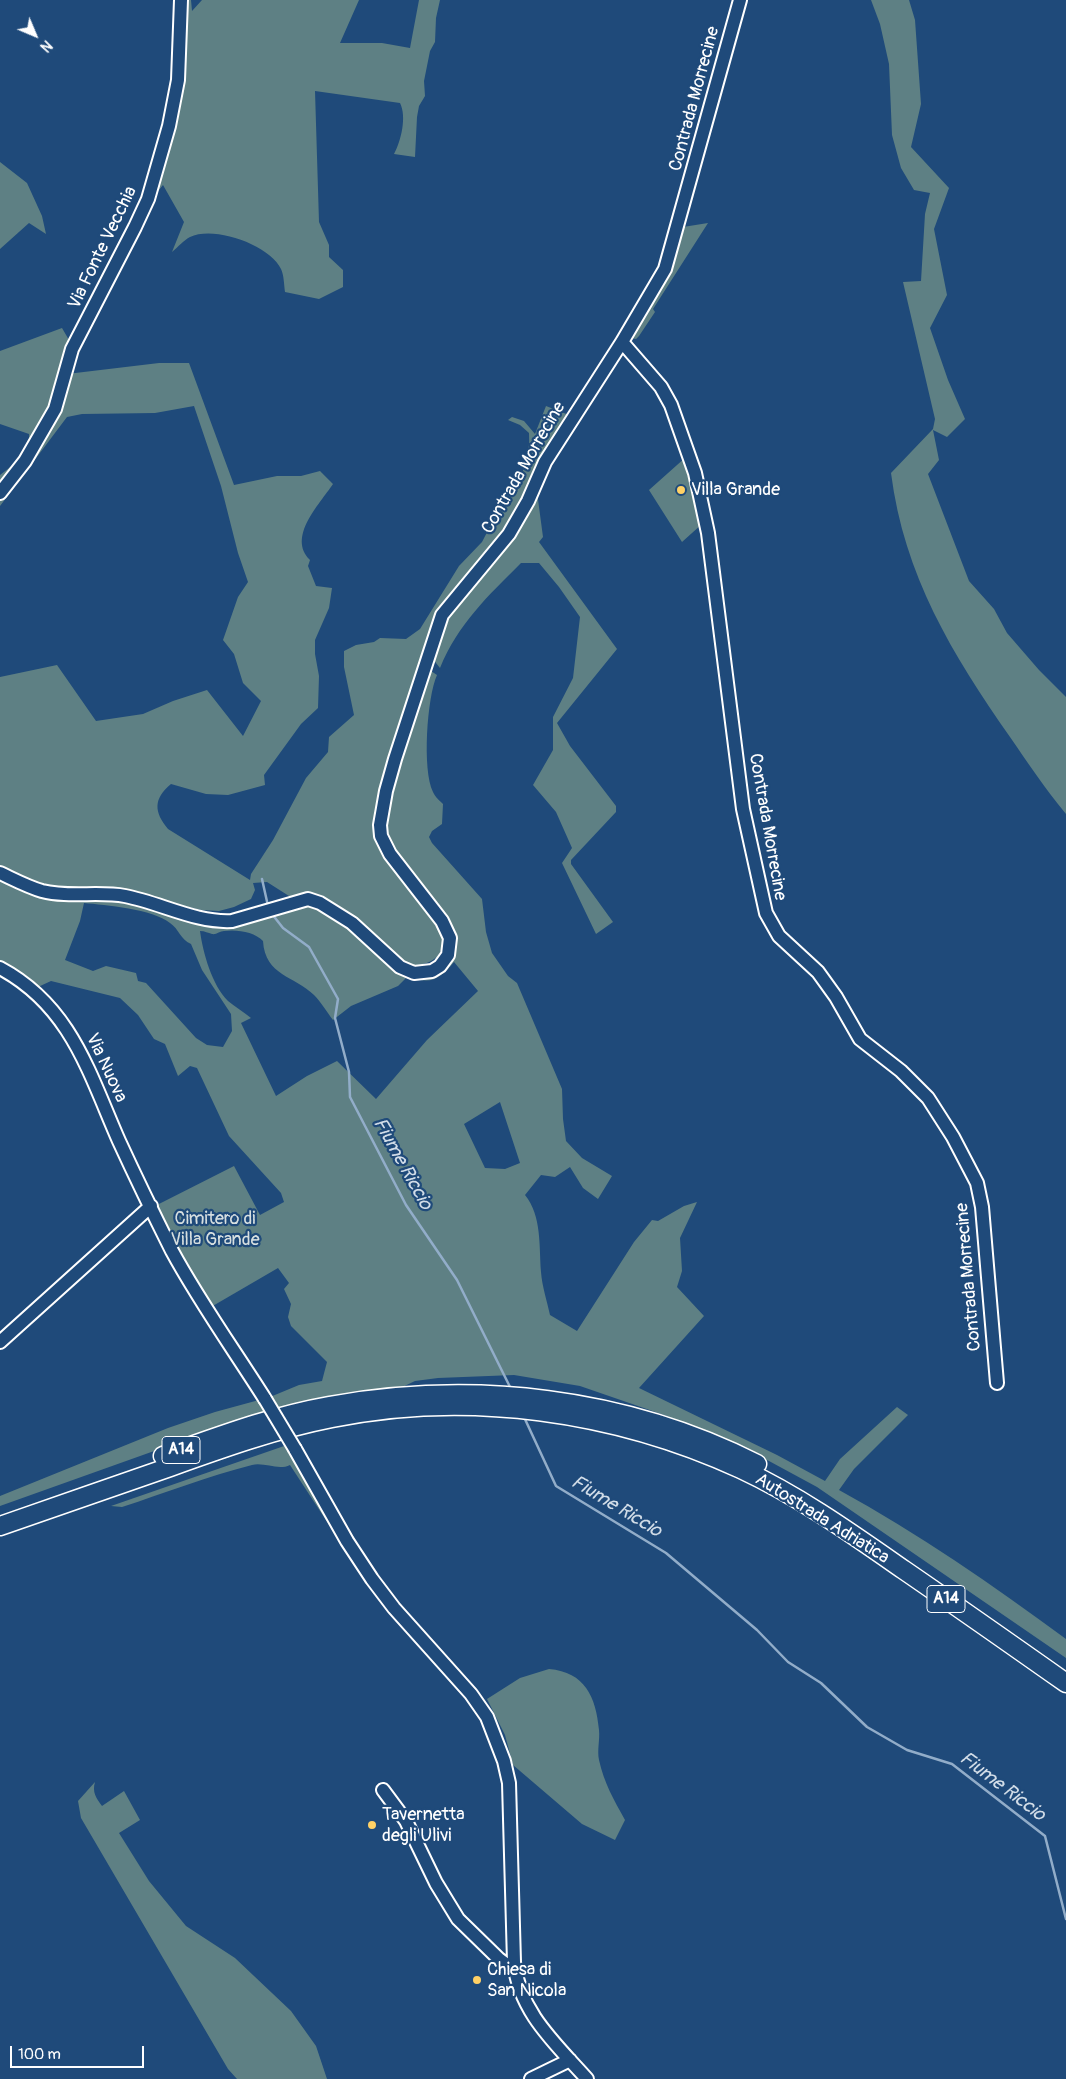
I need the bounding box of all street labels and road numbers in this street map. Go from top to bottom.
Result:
street label: Contrada Morrecine [665,24,725,174]
street label: Via Fonte Vecchia [64,183,142,313]
street label: Contrada Morrecine [477,398,571,538]
street label: Contrada Morrecine [743,752,791,902]
street label: Via Nuova [81,1030,131,1106]
street label: Contrada Morrecine [952,1202,986,1352]
road number: A14 [162,1436,200,1464]
street label: Autostrada Adriatica [751,1469,893,1569]
road number: A14 [927,1586,965,1612]

